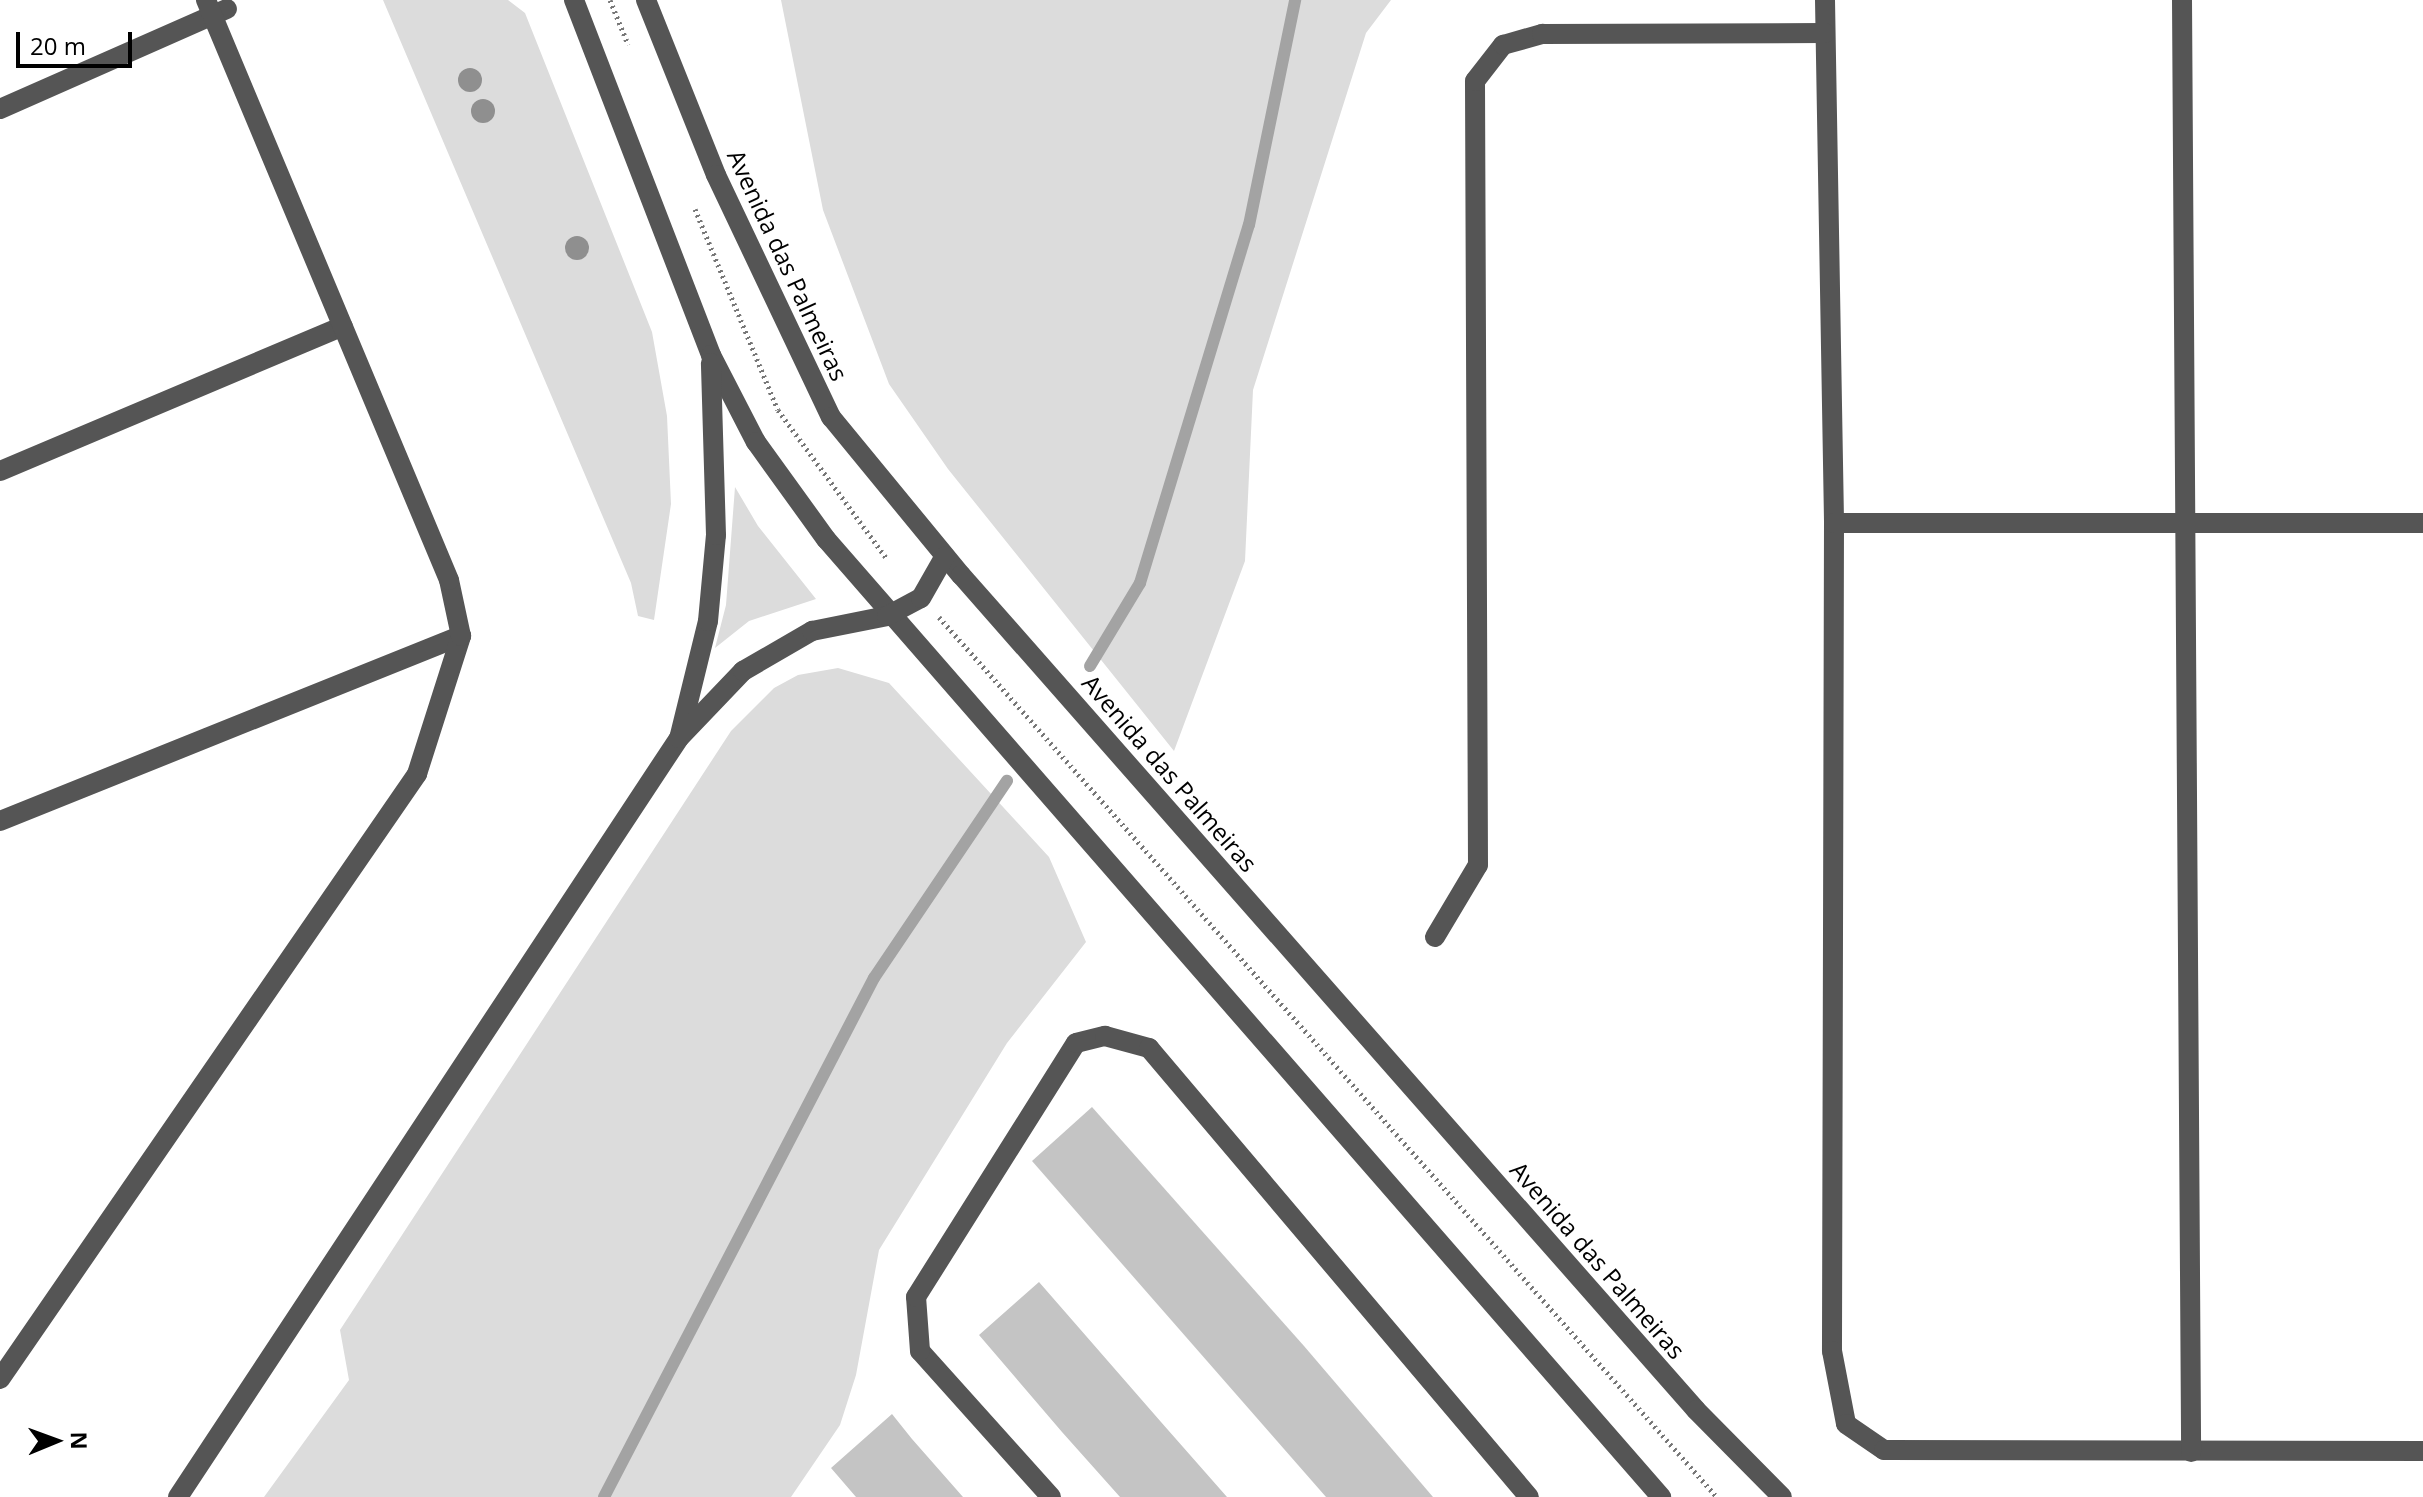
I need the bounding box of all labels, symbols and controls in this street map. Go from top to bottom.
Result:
scale bar [20,16,136,66]
text: 20 m [30,29,86,62]
street label: Avenida das Palmeiras [722,145,854,385]
street label: Avenida das Palmeiras [1077,669,1263,877]
street label: Avenida das Palmeiras [1505,1156,1691,1364]
north arrow [16,1401,96,1481]
text: N [65,1431,95,1450]

